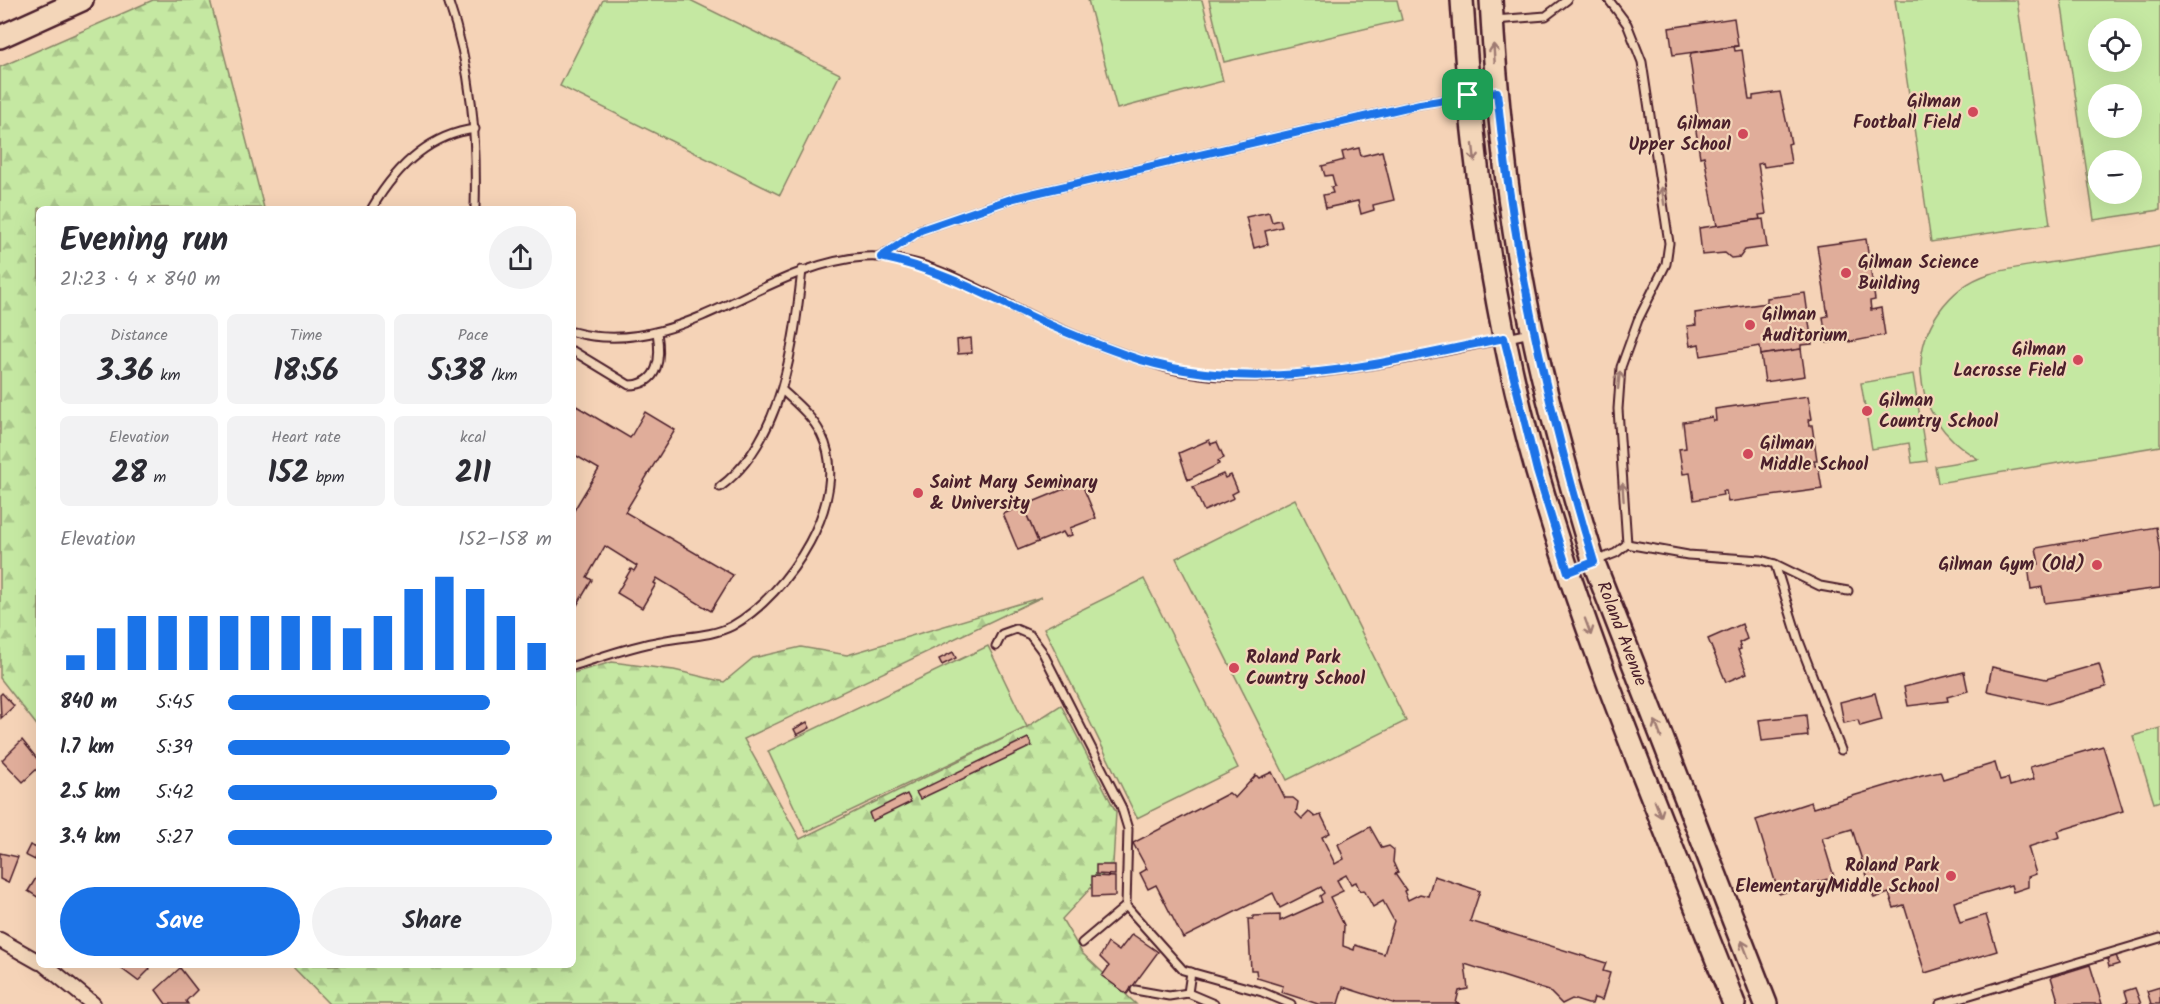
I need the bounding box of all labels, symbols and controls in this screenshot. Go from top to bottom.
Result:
map controls [2088,18,2142,204]
button: locate [2088,18,2142,72]
one-way arrow [1488,44,1499,63]
pin [1442,69,1493,120]
icon: arrive [1451,78,1484,111]
button: + [2088,84,2142,138]
place label: Gilman Football Field [1853,88,1961,138]
marker: Gilman Football Field [1966,105,1980,119]
place label: Gilman Upper School [1629,110,1731,160]
marker: Gilman Upper School [1736,127,1750,141]
one-way arrow [1469,143,1480,163]
button: − [2088,150,2142,204]
one-way arrow [1657,187,1668,206]
text: Evening run [60,215,228,268]
button: share [489,226,552,289]
place label: Gilman Science Building [1858,249,1979,299]
text: 21:23 · 4 × 840 m [60,264,220,296]
marker: Gilman Science Building [1839,266,1853,280]
place label: Gilman Auditorium [1762,301,1848,351]
marker: Gilman Auditorium [1743,318,1757,332]
text: Distance [110,323,168,348]
text: Time [290,323,322,348]
text: Pace [458,323,488,348]
place label: Gilman Lacrosse Field [1953,336,2066,386]
text: 3.36 [98,348,154,396]
text: 18:56 [273,348,339,396]
text: 5:38 [429,348,485,396]
marker: Gilman Lacrosse Field [2071,353,2085,367]
text: km [154,363,180,388]
text: /km [485,363,518,388]
one-way arrow [1614,371,1625,391]
place label: Gilman Country School [1879,387,1998,437]
marker: Gilman Country School [1860,404,1874,418]
text: Elevation [109,425,169,450]
text: Heart rate [271,425,341,450]
text: kcal [460,425,486,450]
place label: Gilman Middle School [1760,430,1868,480]
marker: Gilman Middle School [1741,447,1755,461]
text: 28 [112,450,147,498]
text: 152 [268,450,309,498]
text: 211 [455,450,491,498]
text: m [147,465,166,490]
text: bpm [309,465,344,490]
place label: Saint Mary Seminary & University [930,469,1098,519]
one-way arrow [1618,482,1629,502]
marker: Saint Mary Seminary & University [911,486,925,500]
text: Elevation [60,524,136,556]
text: 152–158 m [458,524,552,556]
place label: Gilman Gym (Old) [1938,551,2085,580]
marker: Gilman Gym (Old) [2090,558,2104,572]
street label: Roland Avenue [1588,577,1654,691]
one-way arrow [1583,617,1594,636]
place label: Roland Park Country School [1246,644,1365,694]
marker: Roland Park Country School [1227,661,1241,675]
text: 840 m [60,687,117,719]
text: 5:45 [156,687,193,719]
one-way arrow [1652,720,1663,739]
text: 1.7 km [60,732,114,764]
text: 5:39 [156,732,193,764]
text: 2.5 km [60,777,120,809]
text: 5:42 [156,777,194,809]
one-way arrow [1653,799,1664,818]
text: 3.4 km [60,822,121,854]
text: 5:27 [156,822,193,854]
place label: Roland Park Elementary/Middle School [1735,852,1940,902]
marker: Roland Park Elementary/Middle School [1944,869,1958,883]
button: Save [60,887,300,956]
button: Share [312,887,552,956]
one-way arrow [1738,941,1749,959]

